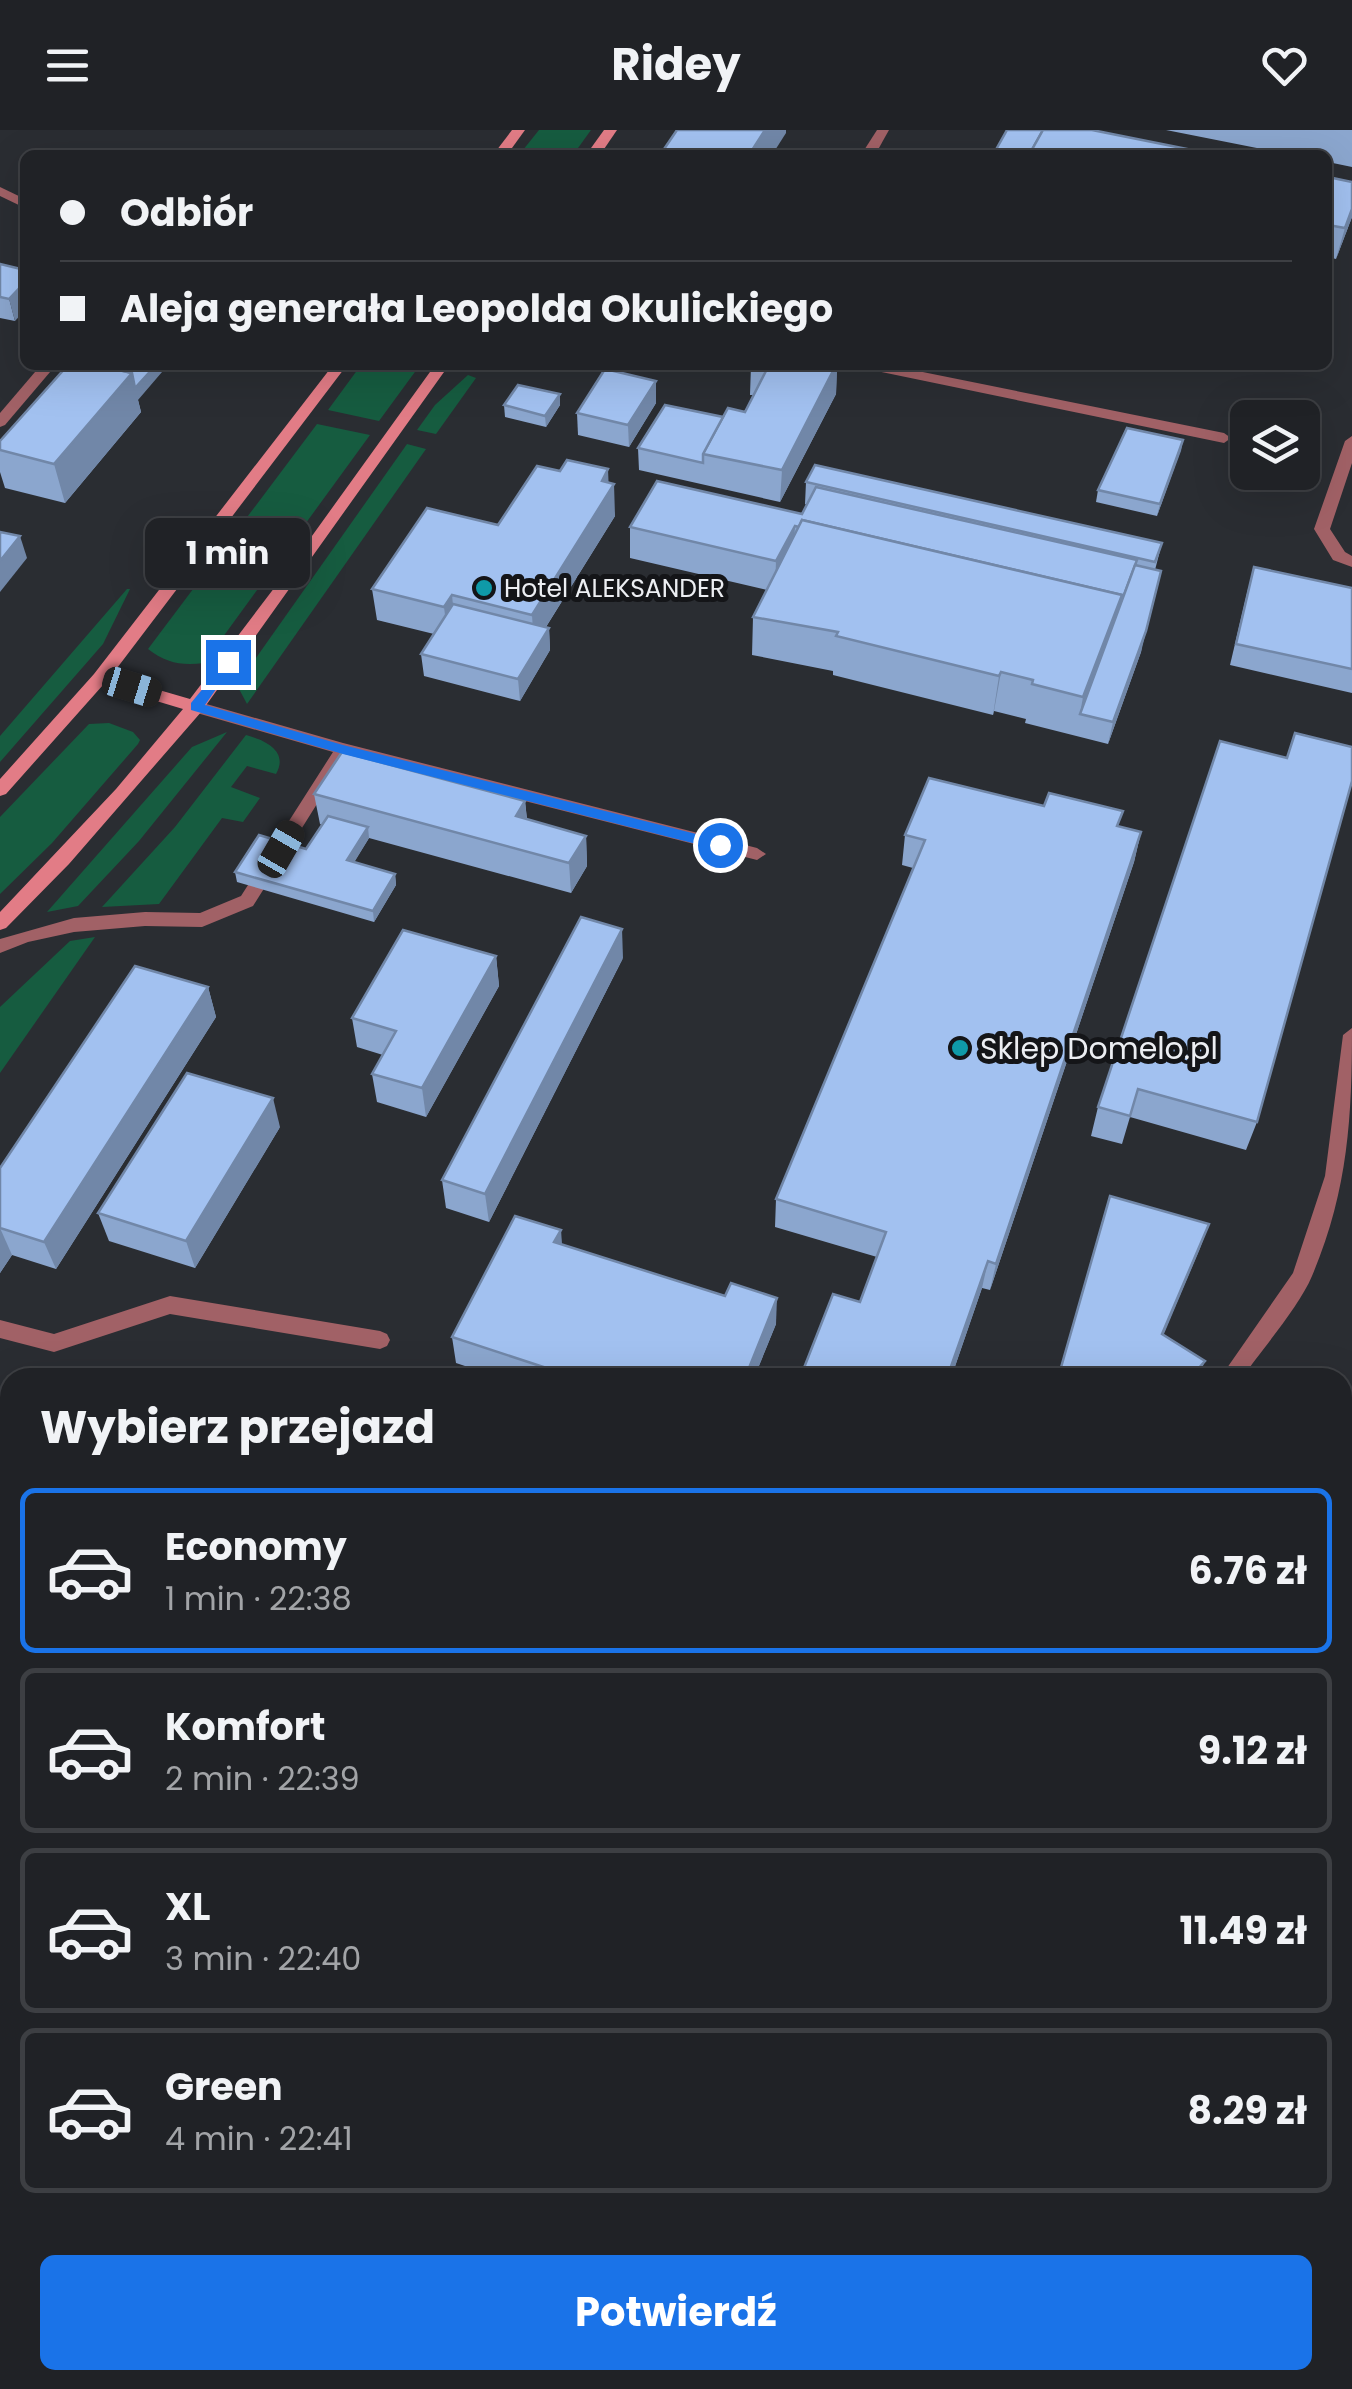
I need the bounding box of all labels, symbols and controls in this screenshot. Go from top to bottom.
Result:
text: Ridey [611,33,741,96]
icon: menu [40,38,95,93]
icon: heart [1257,38,1312,93]
text: Odbiór [120,186,253,239]
text: Aleja generała Leopolda Okulickiego [120,282,833,335]
map controls [1230,400,1320,490]
button: layers [1230,400,1320,490]
callout: 1 min [146,517,310,587]
text: 1 min [186,530,269,575]
place label: Hotel ALEKSANDER [504,571,725,606]
marker: Hotel ALEKSANDER [473,577,495,599]
route end [206,640,251,685]
car [99,664,165,710]
car [253,816,309,882]
route start [698,823,743,868]
place label: Sklep Domelo.pl [980,1027,1218,1070]
marker: Sklep Domelo.pl [949,1037,971,1059]
text: Wybierz przejazd [40,1396,435,1459]
text: Economy [165,1520,347,1573]
icon: car [45,1526,135,1616]
text: 6.76 zł [1188,1544,1307,1597]
text: 1 min · 22:38 [165,1576,352,1621]
text: Komfort [165,1700,326,1753]
icon: car [45,1706,135,1796]
text: 9.12 zł [1198,1724,1307,1777]
text: 2 min · 22:39 [165,1756,360,1801]
text: XL [165,1880,210,1933]
icon: car [45,1886,135,1976]
text: 11.49 zł [1180,1904,1307,1957]
text: 3 min · 22:40 [165,1936,361,1981]
text: Green [165,2060,283,2113]
icon: car [45,2066,135,2156]
text: 8.29 zł [1187,2084,1307,2137]
text: 4 min · 22:41 [165,2116,353,2161]
button: Potwierdź [40,2255,1312,2370]

